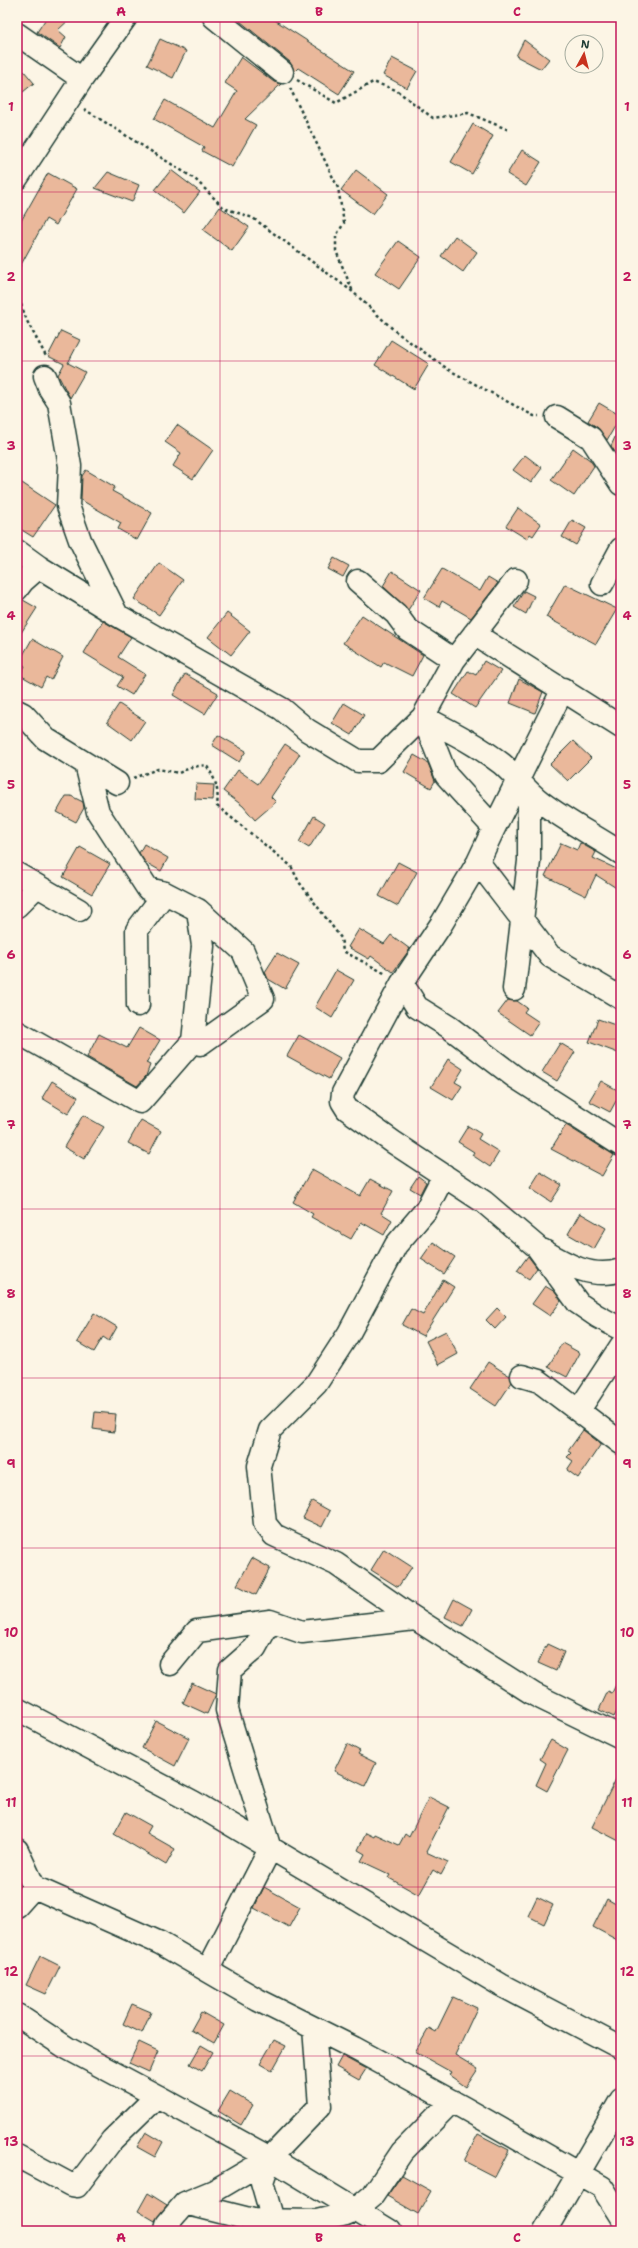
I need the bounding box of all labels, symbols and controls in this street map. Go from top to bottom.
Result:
text: A [116,3,126,20]
text: B [315,3,323,20]
text: C [513,3,521,20]
north arrow [564,34,604,74]
text: N [580,37,591,53]
text: 1 [8,98,14,115]
text: 1 [624,98,630,115]
text: 2 [6,268,16,285]
text: 2 [622,268,632,285]
text: 3 [6,437,16,454]
text: 3 [622,437,632,454]
text: 4 [6,607,16,624]
text: 4 [622,607,632,624]
text: 5 [7,776,15,793]
text: 5 [623,776,631,793]
text: 6 [6,946,16,963]
text: 6 [622,946,632,963]
text: 7 [6,1116,16,1133]
text: 7 [622,1116,632,1133]
text: 8 [6,1285,16,1302]
text: 8 [622,1285,632,1302]
text: 9 [6,1455,16,1472]
text: 9 [622,1455,632,1472]
text: 10 [4,1624,18,1641]
text: 10 [620,1624,634,1641]
text: 11 [5,1794,17,1811]
text: 11 [621,1794,633,1811]
text: 12 [4,1963,18,1980]
text: 12 [620,1963,634,1980]
text: 13 [4,2133,18,2150]
text: 13 [620,2133,634,2150]
text: A [116,2229,126,2246]
text: B [315,2229,323,2246]
text: C [513,2229,521,2246]

